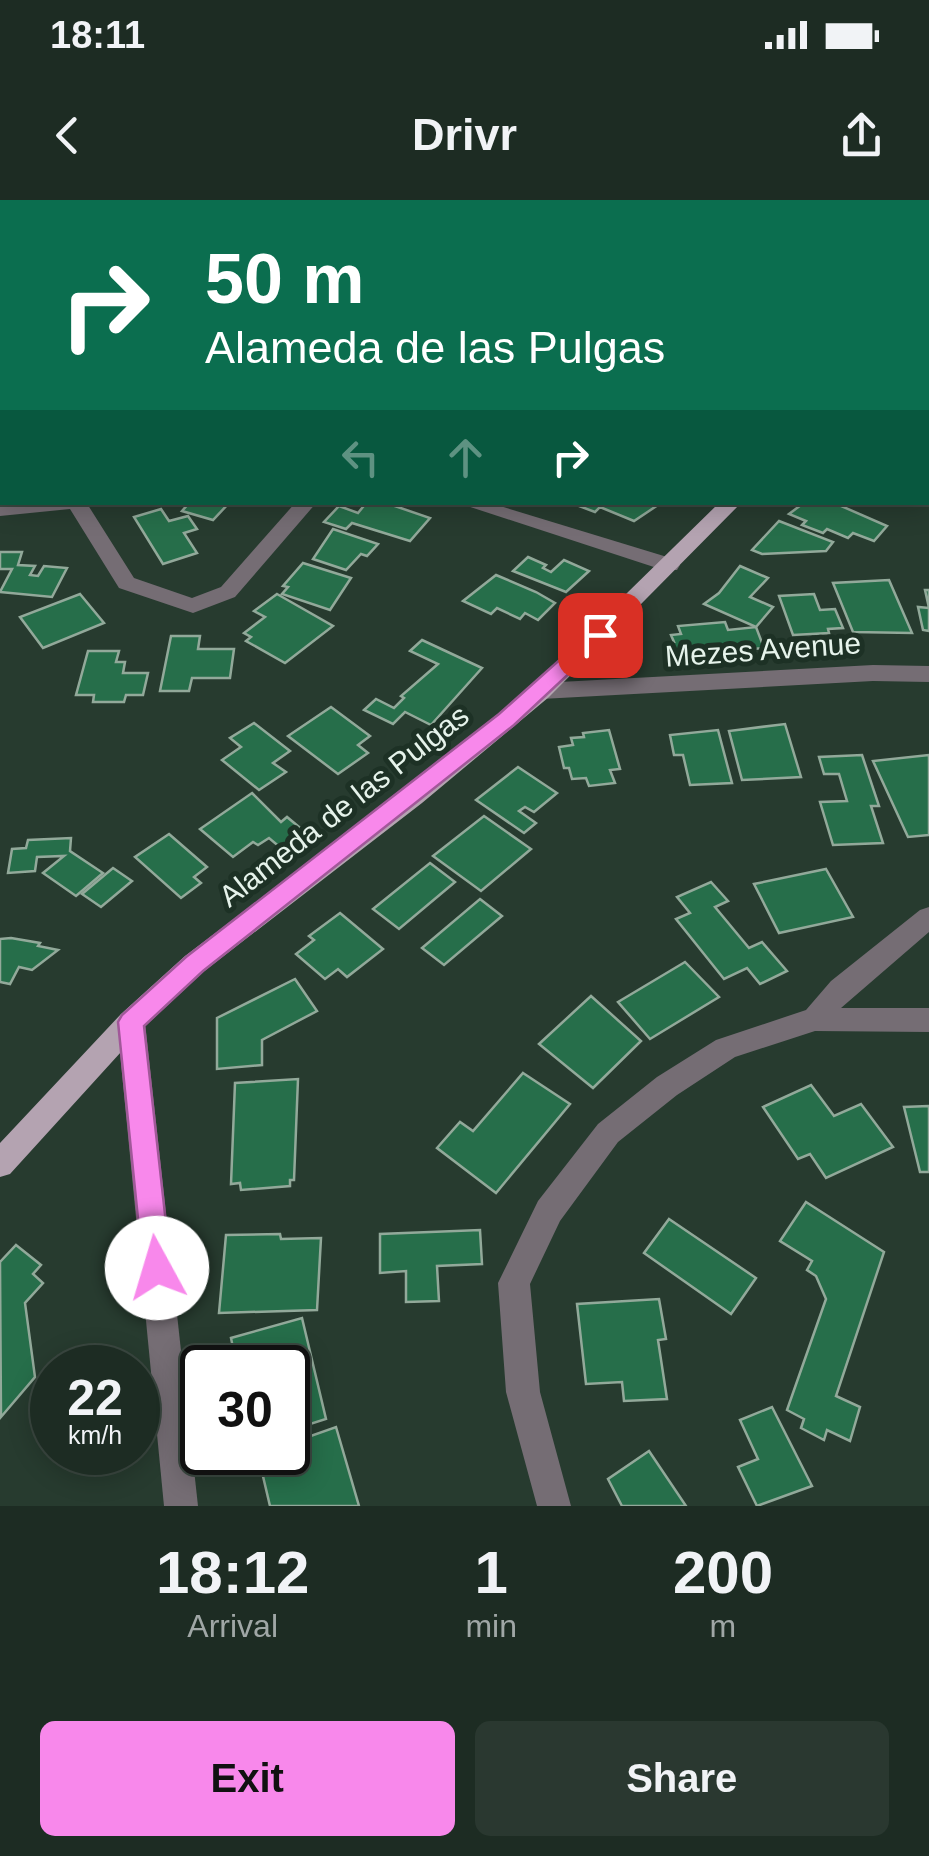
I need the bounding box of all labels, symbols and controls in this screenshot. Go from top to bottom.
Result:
text: 18:11 [50,14,145,56]
icon: back [40,108,95,163]
icon: share [834,108,889,163]
text: Drivr [412,109,517,160]
icon: right [40,240,170,370]
text: 50 m [205,240,365,318]
text: Alameda de las Pulgas [205,322,665,373]
icon: left [333,430,388,485]
icon: ahead [438,430,493,485]
icon: right [543,430,598,485]
pin [558,593,643,678]
icon: arrive [573,608,628,663]
street label: Mezes Avenue [664,626,862,673]
street label: Alameda de las Pulgas [213,698,475,913]
position arrow [105,1216,209,1320]
speed limit sign: 30 [180,1345,310,1475]
text: 22 [67,1370,123,1426]
text: km/h [68,1421,122,1449]
text: 18:12 [156,1539,309,1606]
text: 1 [474,1539,508,1606]
text: 200 [673,1539,773,1606]
text: Arrival [187,1608,278,1644]
text: min [465,1608,517,1644]
text: m [710,1608,736,1644]
button: Exit [40,1721,455,1836]
button: Share [475,1721,889,1836]

